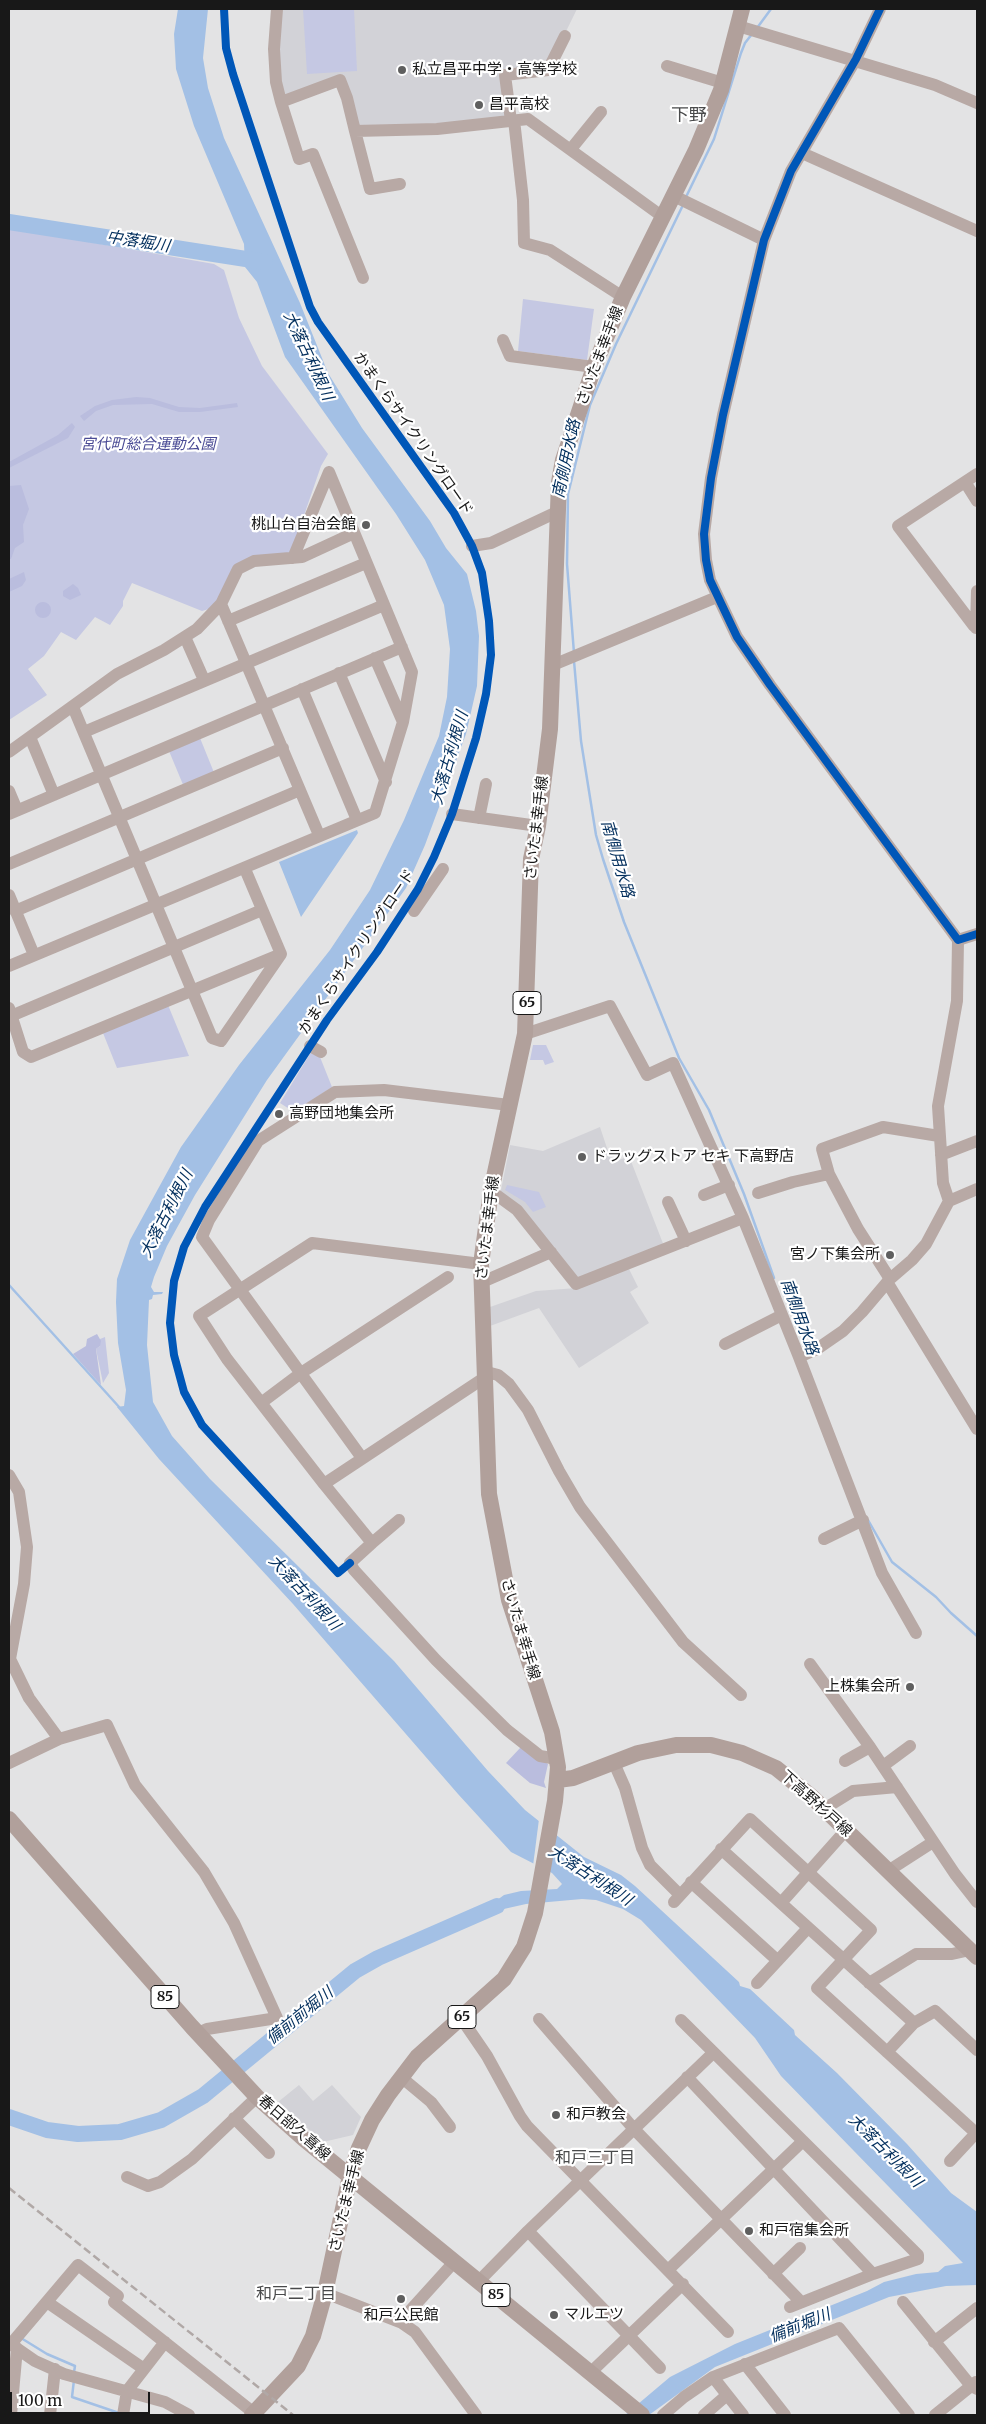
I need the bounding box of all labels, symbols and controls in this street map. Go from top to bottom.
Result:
place label: 私立昌平中学・高等学校 [412,61,577,79]
marker: 私立昌平中学・高等学校 [396,64,408,76]
place label: 昌平高校 [489,96,549,114]
marker: 昌平高校 [473,99,485,111]
district label: 下野 [671,105,707,127]
water label: 中落堀川 [105,228,171,256]
street label: さいたま幸手線 [573,304,627,408]
water label: 大落古利根川 [279,308,337,404]
street label: かまくらサイクリングロード [350,349,476,519]
water label: 南側用水路 [549,418,585,500]
park label: 宮代町総合運動公園 [81,436,215,454]
place label: 桃山台自治会館 [251,516,356,534]
marker: 桃山台自治会館 [360,519,372,531]
water label: 大落古利根川 [428,709,472,807]
street label: さいたま幸手線 [522,775,552,881]
water label: 南側用水路 [597,818,637,900]
street label: かまくらサイクリングロード [295,866,419,1038]
road number: 65 [513,991,541,1014]
place label: 高野団地集会所 [289,1105,394,1123]
marker: 高野団地集会所 [273,1108,285,1120]
place label: ドラッグストア セキ 下高野店 [592,1148,794,1166]
marker: ドラッグストア セキ 下高野店 [576,1151,588,1163]
water label: 大落古利根川 [137,1167,197,1261]
street label: さいたま幸手線 [473,1175,503,1281]
place label: 宮ノ下集会所 [790,1246,880,1264]
marker: 宮ノ下集会所 [884,1249,896,1261]
water label: 南側用水路 [776,1276,822,1358]
water label: 大落古利根川 [264,1551,344,1635]
street label: さいたま幸手線 [497,1576,543,1682]
place label: 上株集会所 [825,1678,900,1696]
marker: 上株集会所 [904,1681,916,1693]
street label: 下高野杉戸線 [777,1767,855,1841]
water label: 大落古利根川 [545,1842,635,1910]
water label: 備前前堀川 [263,1983,337,2049]
road number: 85 [151,1985,179,2008]
road number: 65 [448,2005,476,2028]
street label: 春日部久喜線 [254,2092,334,2164]
place label: 和戸教会 [566,2106,626,2124]
marker: 和戸教会 [550,2109,562,2121]
water label: 大落古利根川 [844,2110,926,2192]
street label: さいたま幸手線 [326,2148,368,2254]
district label: 和戸三丁目 [555,2148,635,2168]
place label: 和戸宿集会所 [759,2222,849,2240]
marker: 和戸宿集会所 [743,2225,755,2237]
district label: 和戸二丁目 [256,2284,336,2304]
road number: 85 [482,2284,510,2306]
marker: 和戸公民館 [395,2293,407,2305]
water label: 備前堀川 [767,2305,833,2347]
place label: マルエツ [564,2306,624,2324]
place label: 和戸公民館 [364,2307,438,2325]
marker: マルエツ [548,2309,560,2321]
scale bar [12,2382,152,2414]
text: 100 m [18,2391,62,2410]

